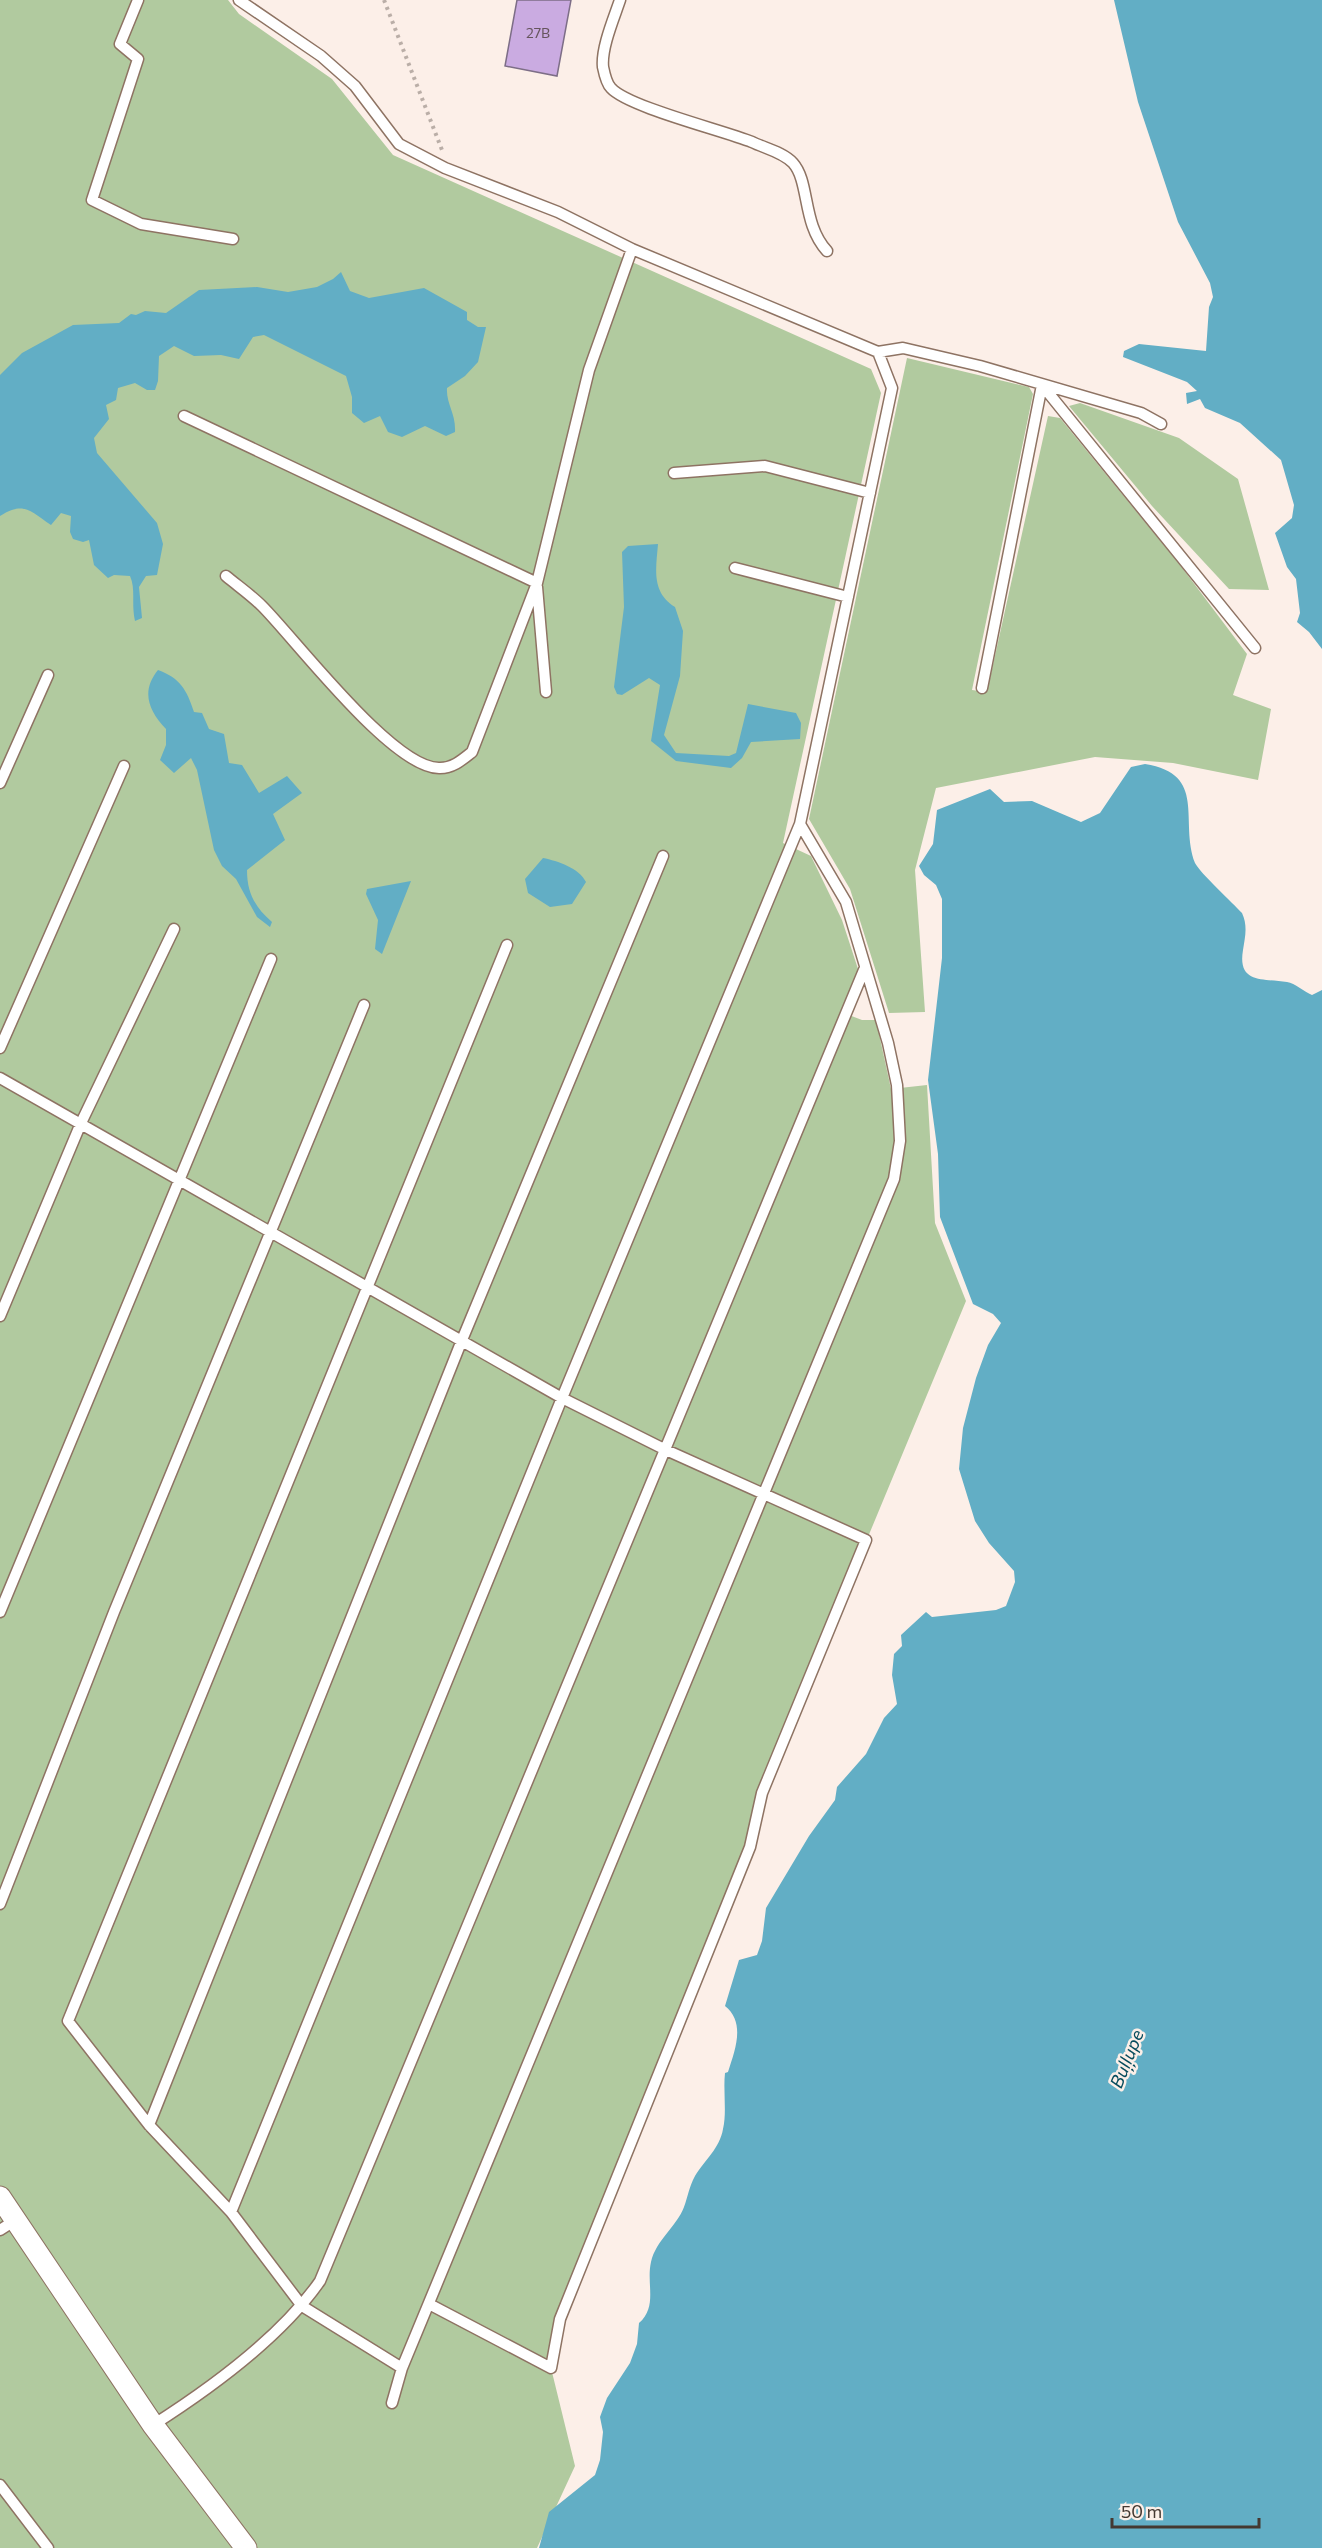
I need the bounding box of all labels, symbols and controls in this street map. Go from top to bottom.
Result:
house number: 27B [526,24,550,41]
water label: Buļļupe [1104,2026,1149,2091]
scale bar [1112,2491,1259,2529]
text: 50 m [1121,2500,1162,2522]

